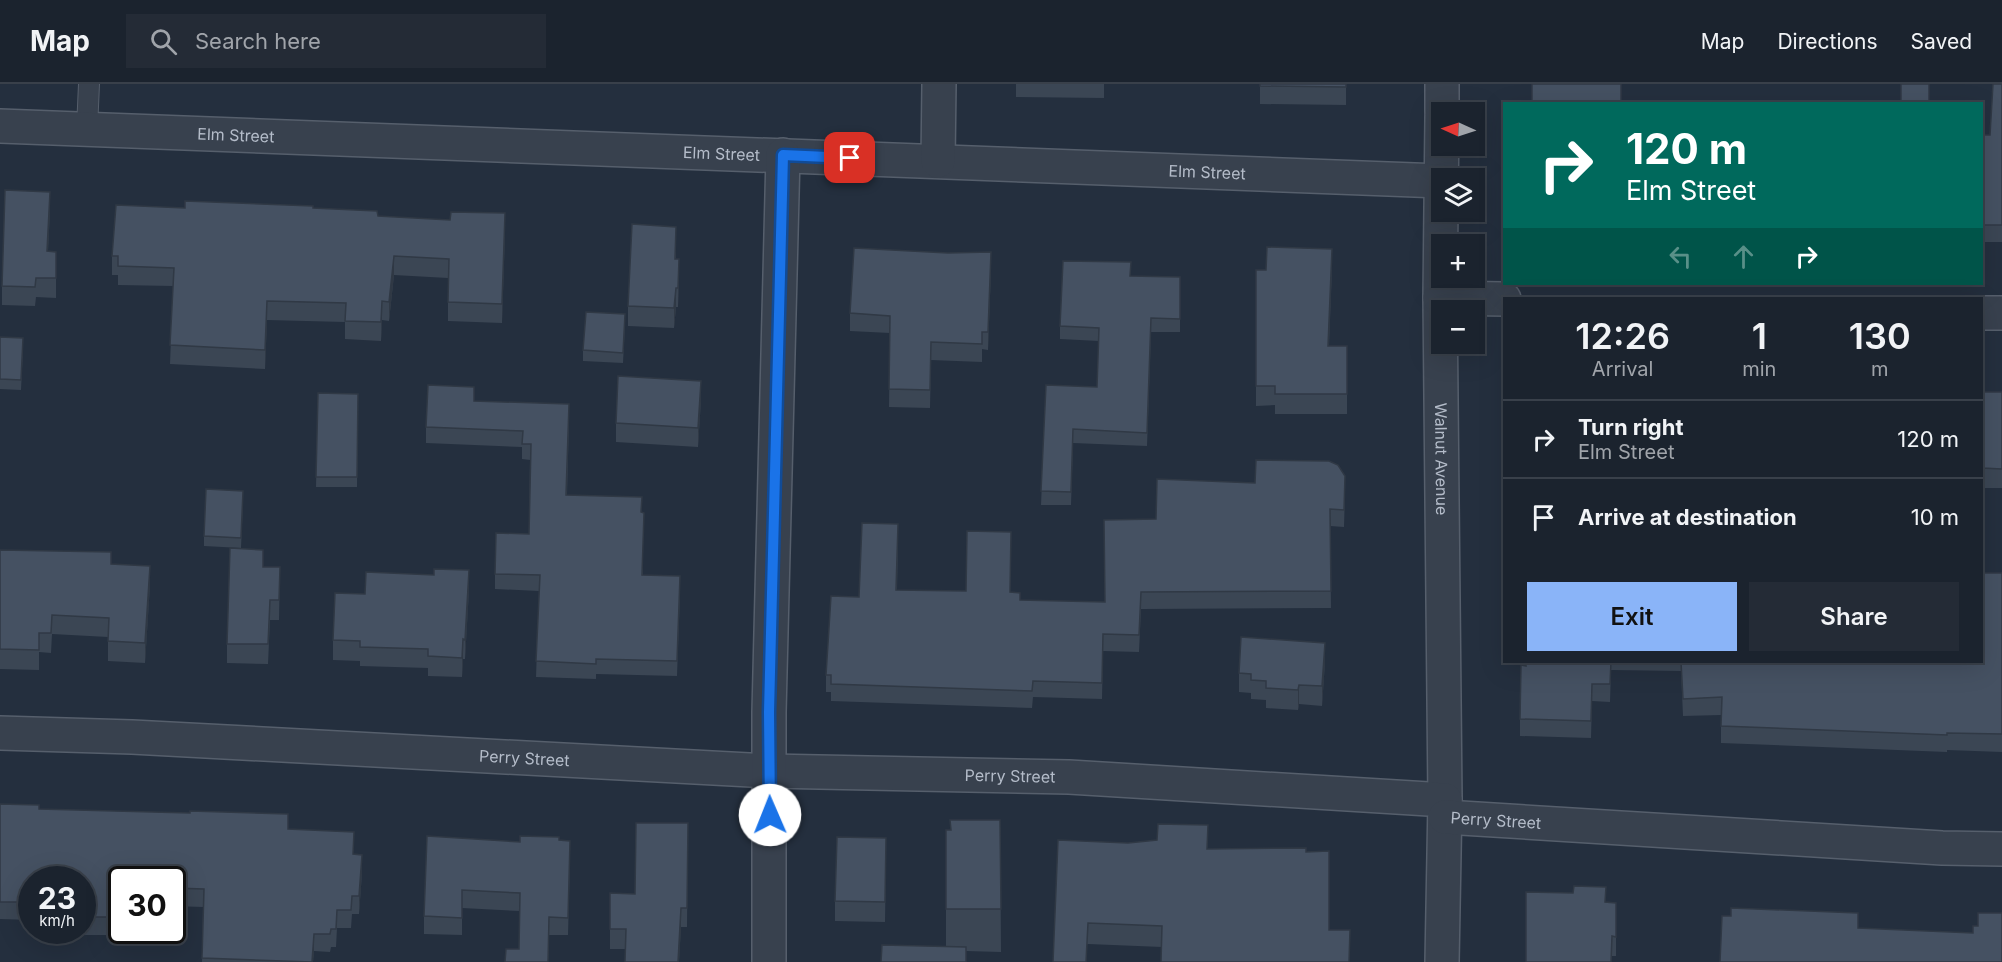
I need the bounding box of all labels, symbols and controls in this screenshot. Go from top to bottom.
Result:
search box [126,14,546,68]
text: Map [30,24,90,58]
icon: search [147,25,180,58]
text: Search here [195,28,321,54]
text: Map [1701,29,1744,54]
text: Directions [1777,29,1878,54]
text: Saved [1911,29,1972,54]
north arrow [1431,102,1485,156]
map controls [1431,102,1485,354]
text: 120 m [1626,123,1747,174]
street label: Elm Street [197,124,275,146]
icon: right [1527,126,1605,204]
pin [824,132,875,183]
icon: arrive [833,141,866,174]
street label: Elm Street [683,142,760,165]
street label: Elm Street [1168,161,1246,184]
button: layers [1431,168,1485,222]
text: Elm Street [1626,174,1756,207]
button: + [1431,234,1485,288]
icon: left [1664,240,1697,273]
icon: ahead [1727,240,1760,273]
icon: right [1790,240,1823,273]
button: − [1431,300,1485,354]
text: 12:26 [1575,314,1670,358]
text: 1 [1752,314,1767,358]
text: 130 [1849,314,1911,358]
text: Arrival [1592,357,1653,381]
text: min [1742,357,1776,381]
text: m [1871,357,1888,381]
street label: Walnut Avenue [1431,403,1452,515]
text: Turn right [1578,414,1684,440]
icon: right [1527,423,1560,456]
text: 120 m [1897,426,1959,452]
text: Elm Street [1578,440,1674,464]
icon: arrive [1527,501,1560,534]
text: Arrive at destination [1578,504,1797,530]
text: 10 m [1911,504,1959,530]
button: Exit [1527,582,1737,651]
button: Share [1749,582,1959,651]
street label: Perry Street [479,746,570,770]
street label: Perry Street [964,765,1056,787]
position arrow [738,783,802,847]
street label: Perry Street [1450,807,1542,833]
speed limit sign: 30 [108,866,186,944]
text: 23 [38,880,76,916]
text: km/h [39,911,75,930]

